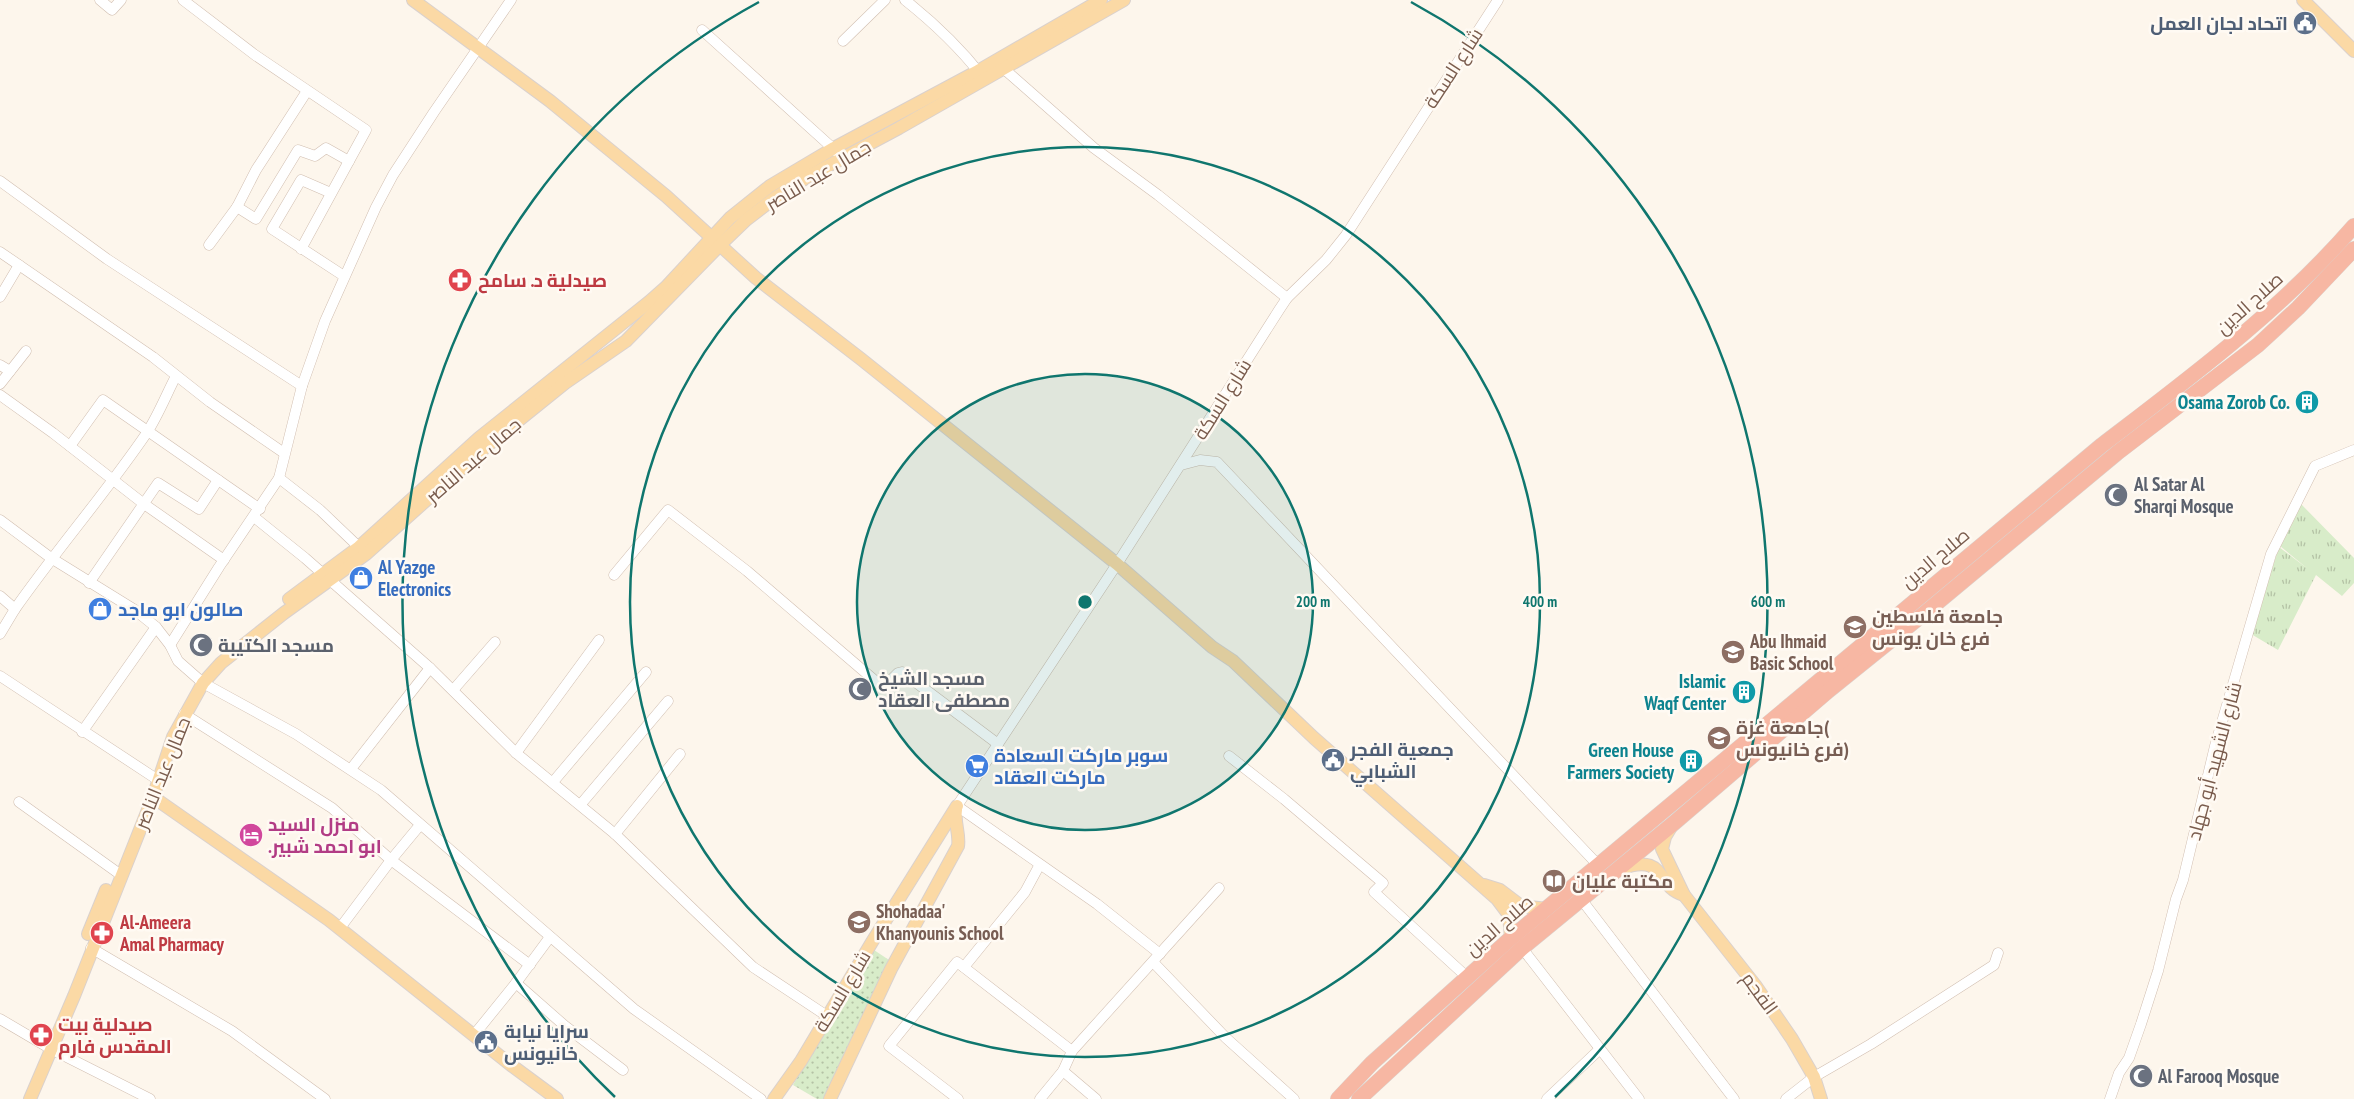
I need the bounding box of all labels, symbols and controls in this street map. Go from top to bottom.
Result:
public building icon: اتحاد لجان العمل [2292,10,2318,36]
place label: اتحاد لجان العمل [2150,11,2288,35]
street label: شارع السكة [1418,23,1490,114]
street label: جمال عبد الناصر [760,134,875,216]
pharmacy icon: صيدلية د. سامح [447,267,473,293]
street label: صلاح الدين [2210,267,2289,341]
place label: صيدلية د. سامح [478,268,607,294]
street label: شارع السكة [1188,354,1258,445]
building icon: Osama Zorob Co. [2294,389,2320,415]
place label: Osama Zorob Co. [2178,390,2290,414]
street label: جمال عبد الناصر [420,412,526,509]
place label: Al Satar Al Sharqi Mosque [2133,472,2234,518]
mosque icon: Al Satar Al Sharqi Mosque [2103,482,2129,508]
street label: صلاح الدين [1896,522,1975,595]
place label: Al Yazge Electronics [377,555,452,601]
shop icon: Al Yazge Electronics [348,565,374,591]
text: 200 m [1296,592,1330,611]
text: 400 m [1523,592,1557,611]
text: 600 m [1751,592,1785,611]
centre of rings [1076,593,1094,611]
shop icon: صالون ابو ماجد [87,596,113,622]
place label: صالون ابو ماجد [118,597,243,621]
place label: جامعة فلسطين فرع خان يونس [1872,604,2003,652]
school or university icon: جامعة فلسطين فرع خان يونس [1842,614,1868,640]
place label: Abu Ihmaid Basic School [1749,629,1834,675]
mosque icon: مسجد الكتيبة [188,632,214,658]
place label: مسجد الكتيبة [218,633,334,657]
school or university icon: Abu Ihmaid Basic School [1720,639,1746,665]
place label: مسجد الشيخ مصطفى العقاد [878,666,1010,712]
place label: Islamic Waqf Center [1643,669,1726,715]
mosque icon: مسجد الشيخ مصطفى العقاد [847,676,873,702]
building icon: Islamic Waqf Center [1731,679,1757,705]
street label: شارع الشهيد أبو جهاد [2181,679,2249,843]
street label: جمال عبد الناصر [128,713,195,834]
place label: جامعة غزة( فرع خانيونس) [1736,715,1849,763]
school or university icon: جامعة غزة( فرع خانيونس) [1706,725,1732,751]
place label: جمعية الفجر الشبابي [1349,737,1454,787]
place label: Green House Farmers Society [1567,738,1674,784]
place label: سوبر ماركت السعادة ماركت العقاد [994,743,1168,789]
public building icon: جمعية الفجر الشبابي [1320,747,1346,773]
building icon: Green House Farmers Society [1678,748,1704,774]
supermarket icon: سوبر ماركت السعادة ماركت العقاد [964,753,990,779]
place label: منزل السيد .ابو احمد شبير [268,812,382,858]
hotel icon: منزل السيد .ابو احمد شبير [238,822,264,848]
library icon: مكتبة عليان [1541,868,1567,894]
place label: مكتبة عليان [1572,869,1673,893]
street label: صلاح الدين [1460,889,1539,963]
place label: Shohadaa' Khanyounis School [876,899,1004,945]
school or university icon: Shohadaa' Khanyounis School [846,909,872,935]
place label: Al-Ameera Amal Pharmacy [119,910,224,956]
pharmacy icon: Al-Ameera Amal Pharmacy [89,920,115,946]
street label: شارع السكة [808,946,877,1037]
street label: الفجم [1735,967,1783,1020]
place label: صيدلية بيت المقدس فارم [58,1012,172,1060]
place label: سرايا نيابة خانيونس [504,1019,589,1065]
pharmacy icon: صيدلية بيت المقدس فارم [28,1022,54,1048]
public building icon: سرايا نيابة خانيونس [473,1029,499,1055]
mosque icon: Al Farooq Mosque [2128,1063,2154,1089]
place label: Al Farooq Mosque [2157,1064,2279,1088]

